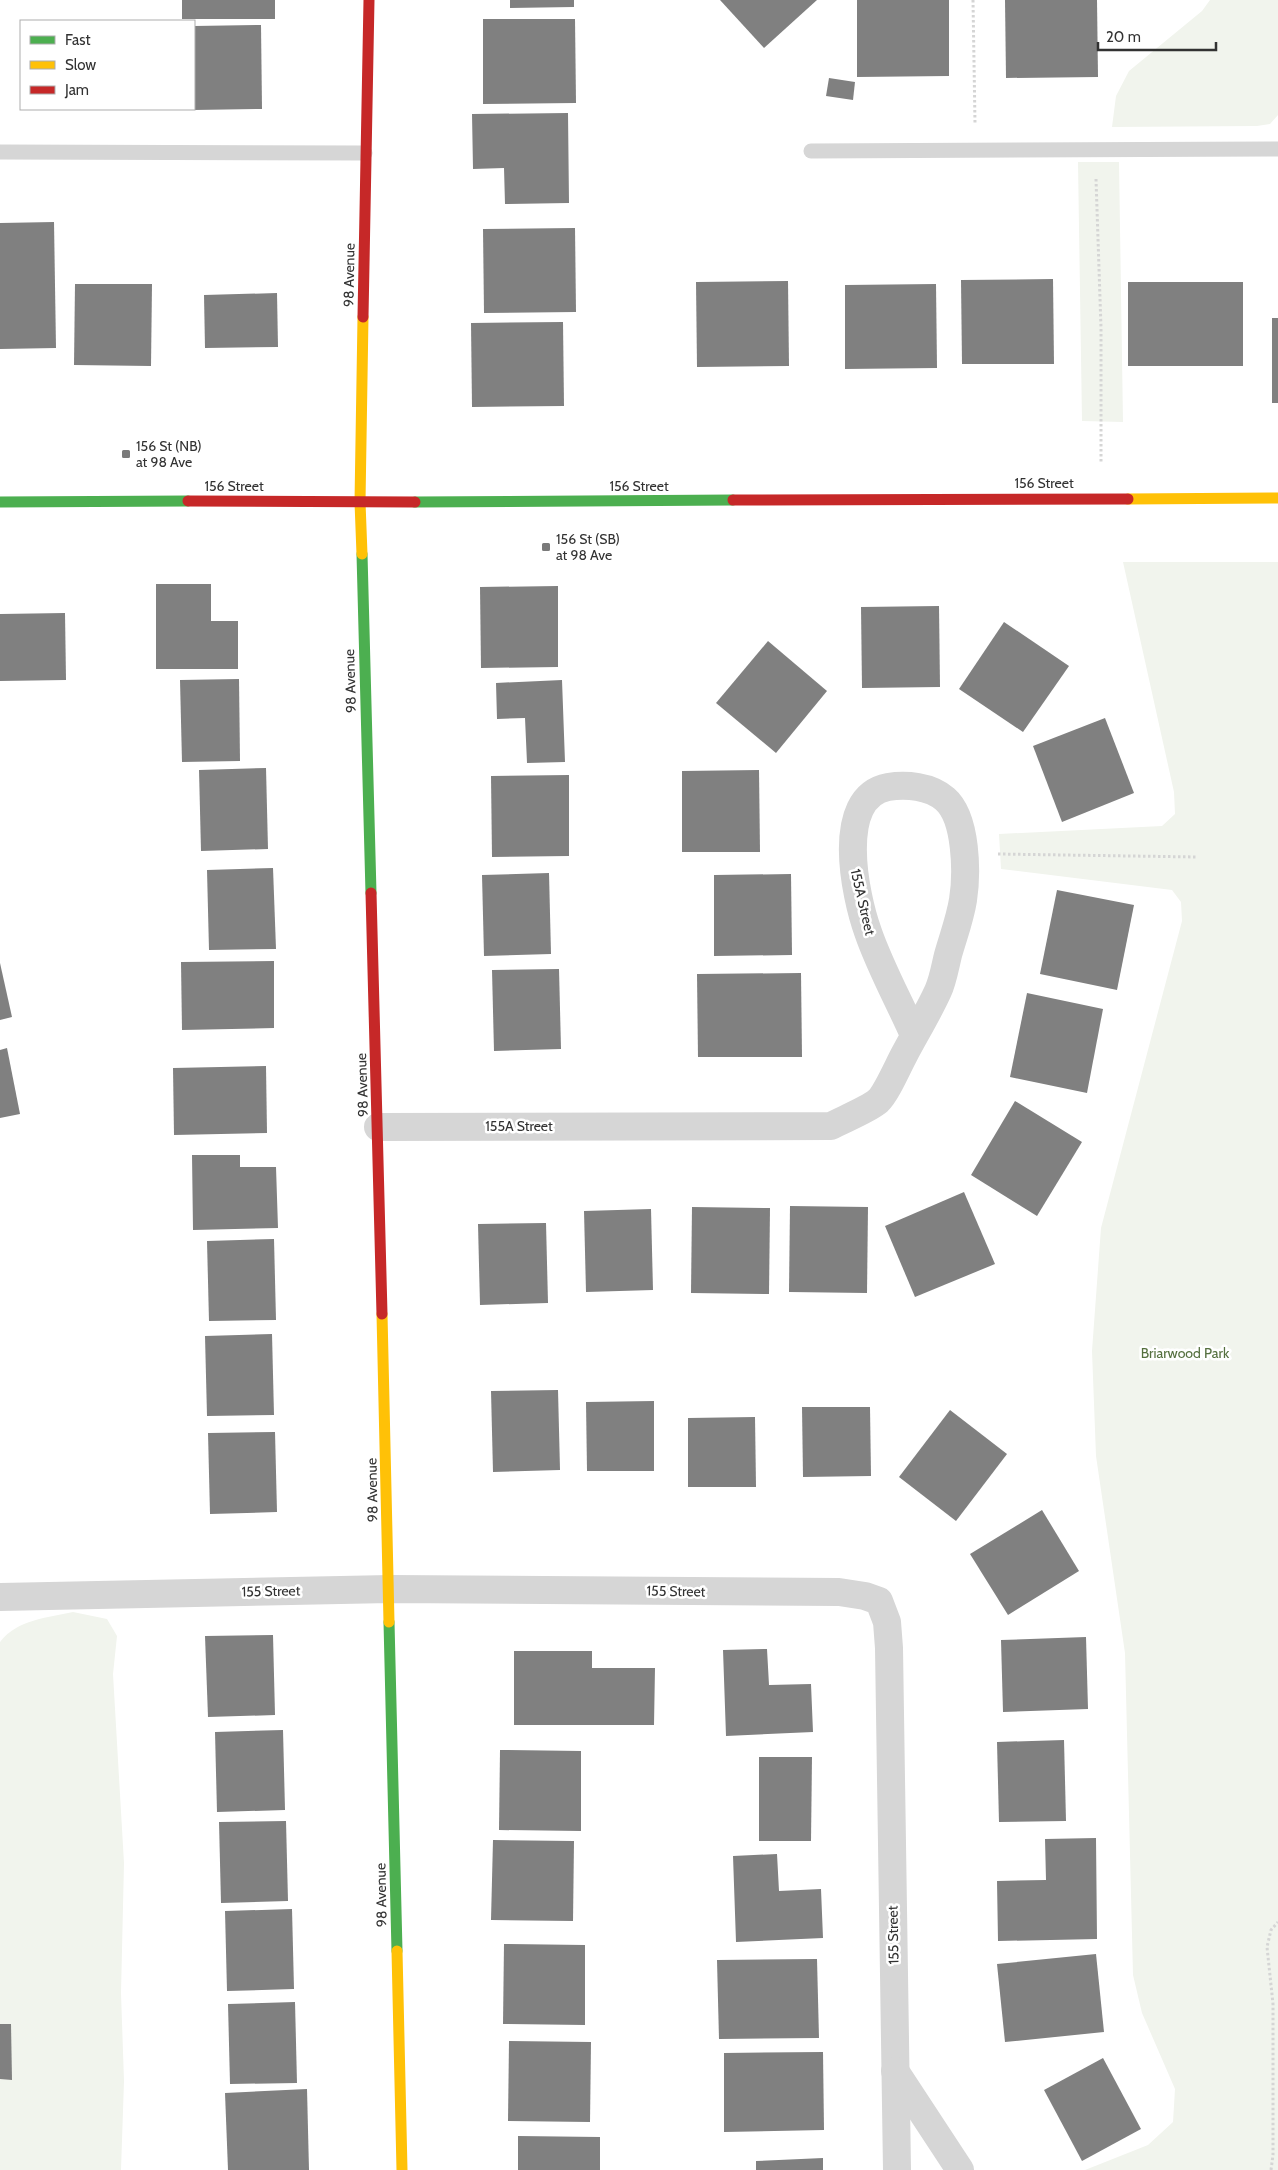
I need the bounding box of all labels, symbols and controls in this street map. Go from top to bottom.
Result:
legend [20,20,195,110]
scale bar [1098,20,1216,52]
text: 20 m [1106,28,1141,46]
text: Fast [65,31,90,49]
text: Slow [65,56,96,74]
text: Jam [64,81,89,99]
street label: 98 Avenue [339,243,359,307]
place label: 156 St (NB) at 98 Ave [136,437,202,471]
marker: 156 St (NB) at 98 Ave [120,448,132,460]
street label: 156 Street [1014,474,1074,492]
street label: 156 Street [204,477,264,495]
street label: 156 Street [609,477,669,495]
place label: 156 St (SB) at 98 Ave [556,530,620,564]
marker: 156 St (SB) at 98 Ave [540,541,552,553]
street label: 98 Avenue [340,649,360,713]
street label: 155A Street [847,867,879,937]
street label: 98 Avenue [352,1053,372,1117]
street label: 155A Street [485,1117,553,1135]
park label: Briarwood Park [1141,1344,1230,1362]
street label: 98 Avenue [362,1458,382,1522]
street label: 155 Street [241,1581,301,1601]
street label: 155 Street [646,1581,706,1601]
street label: 98 Avenue [371,1863,391,1927]
street label: 155 Street [883,1905,903,1965]

